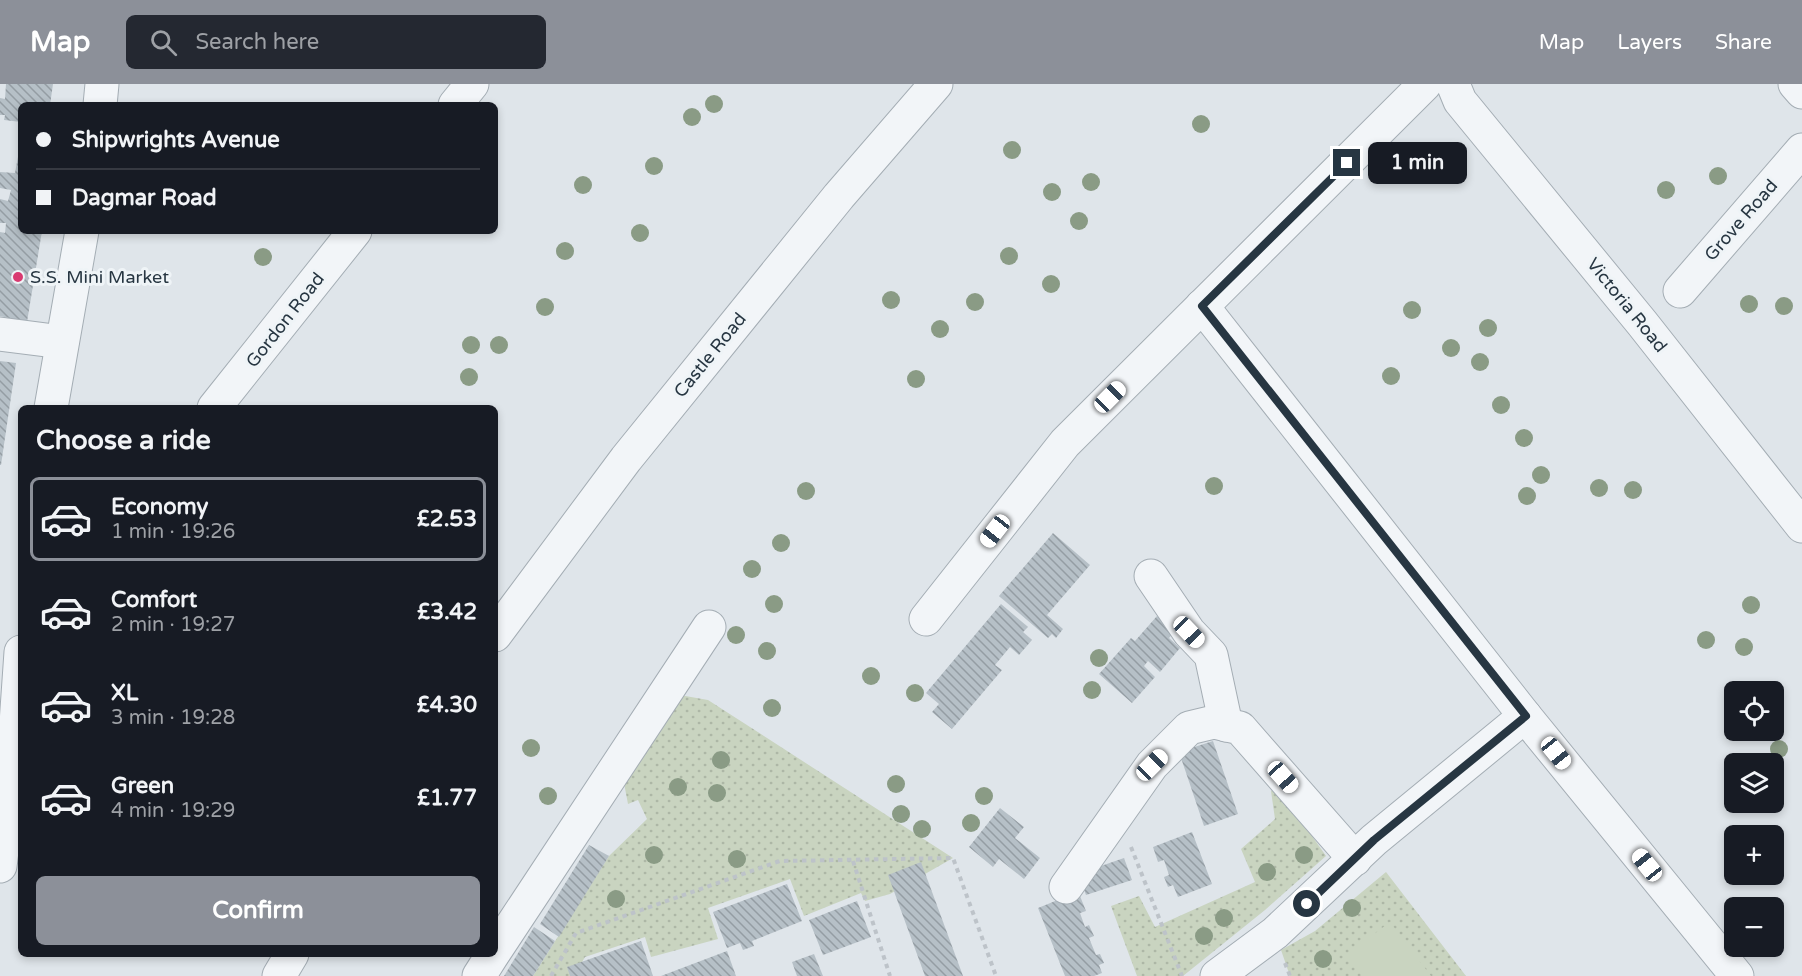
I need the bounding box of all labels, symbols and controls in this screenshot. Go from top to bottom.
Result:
search box [126,15,546,69]
text: Map [30,25,90,59]
icon: search [147,26,180,59]
text: Search here [195,29,319,55]
text: Map [1539,30,1584,55]
text: Layers [1617,30,1682,55]
text: Share [1715,30,1772,55]
text: Shipwrights Avenue [72,127,280,153]
callout: 1 min [1368,142,1467,184]
route end [1333,149,1360,176]
text: 1 min [1391,151,1444,175]
street label: Grove Road [1700,175,1782,265]
text: Dagmar Road [72,185,217,211]
street label: Victoria Road [1582,253,1672,357]
place label: S.S. Mini Market [30,266,169,288]
street label: Gordon Road [241,268,329,372]
marker: S.S. Mini Market [11,270,25,284]
street label: Castle Road [669,308,751,402]
car [1091,378,1129,416]
text: Choose a ride [36,424,211,457]
icon: car [39,492,93,546]
text: Economy [111,494,208,520]
text: £2.53 [417,506,477,532]
car [977,511,1013,551]
text: 1 min · 19:26 [111,520,235,544]
icon: car [39,585,93,639]
text: Comfort [111,587,197,613]
text: £3.42 [417,599,477,625]
text: 2 min · 19:27 [111,613,235,637]
car [1170,613,1208,651]
icon: car [39,678,93,732]
text: XL [111,680,138,706]
map controls [1724,681,1784,957]
button: locate [1724,681,1784,741]
text: £4.30 [417,692,477,718]
text: 3 min · 19:28 [111,706,235,730]
car [1538,733,1574,773]
car [1133,746,1171,784]
button: layers [1724,753,1784,813]
car [1264,758,1302,796]
icon: car [39,771,93,825]
text: Green [111,773,174,799]
text: £1.77 [417,785,477,811]
text: 4 min · 19:29 [111,799,235,823]
button: + [1724,825,1784,885]
car [1629,845,1665,885]
button: Confirm [36,876,480,945]
route start [1293,890,1320,917]
button: − [1724,897,1784,957]

